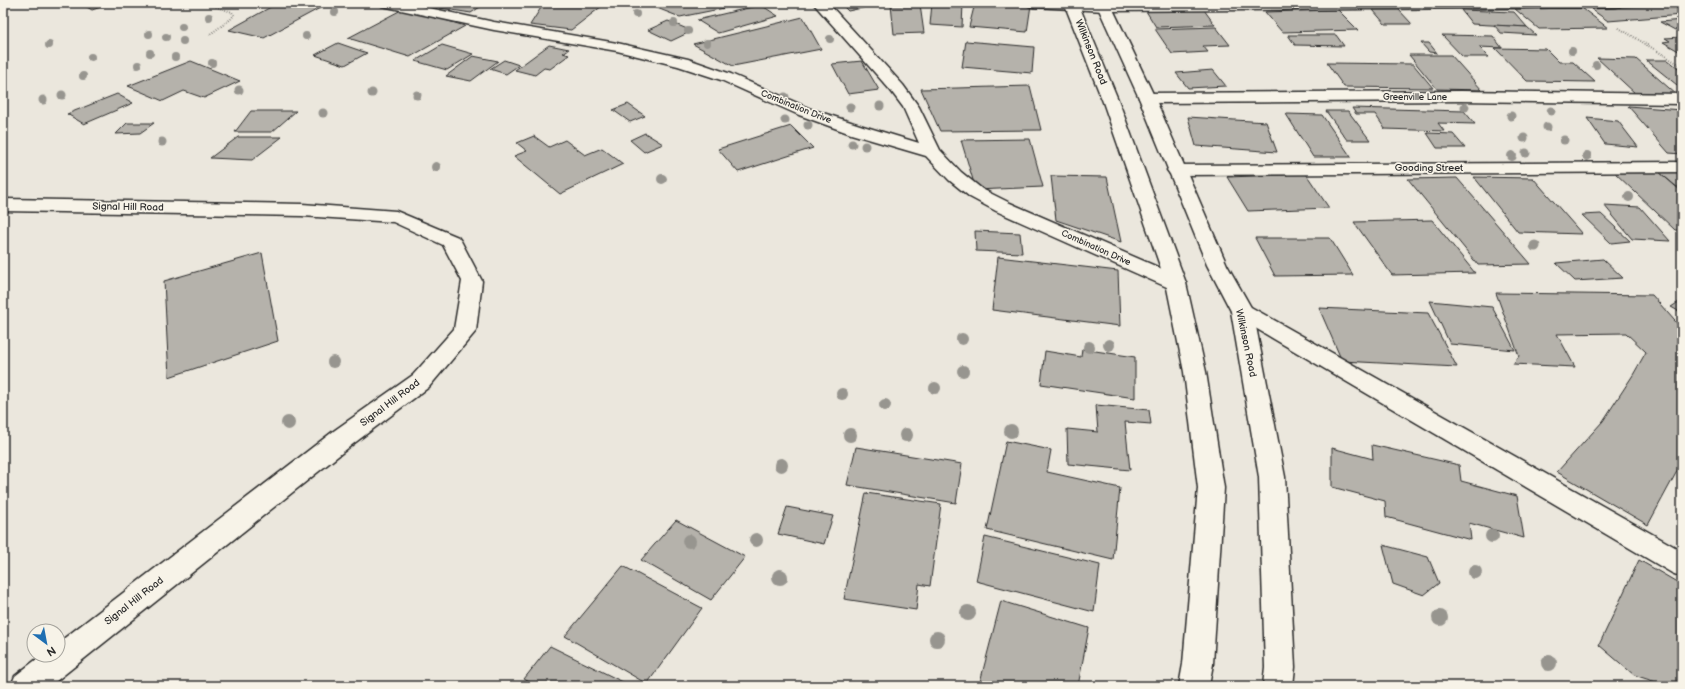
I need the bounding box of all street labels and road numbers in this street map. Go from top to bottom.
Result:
street label: Wilkinson Road [1072,18,1110,87]
street label: Combination Drive [759,88,833,126]
street label: Greenville Lane [1383,92,1448,103]
street label: Gooding Street [1395,162,1463,174]
street label: Signal Hill Road [92,200,164,214]
street label: Combination Drive [1059,228,1133,269]
street label: Wilkinson Road [1233,308,1259,378]
street label: Signal Hill Road [358,377,422,429]
street label: Signal Hill Road [102,574,166,628]

